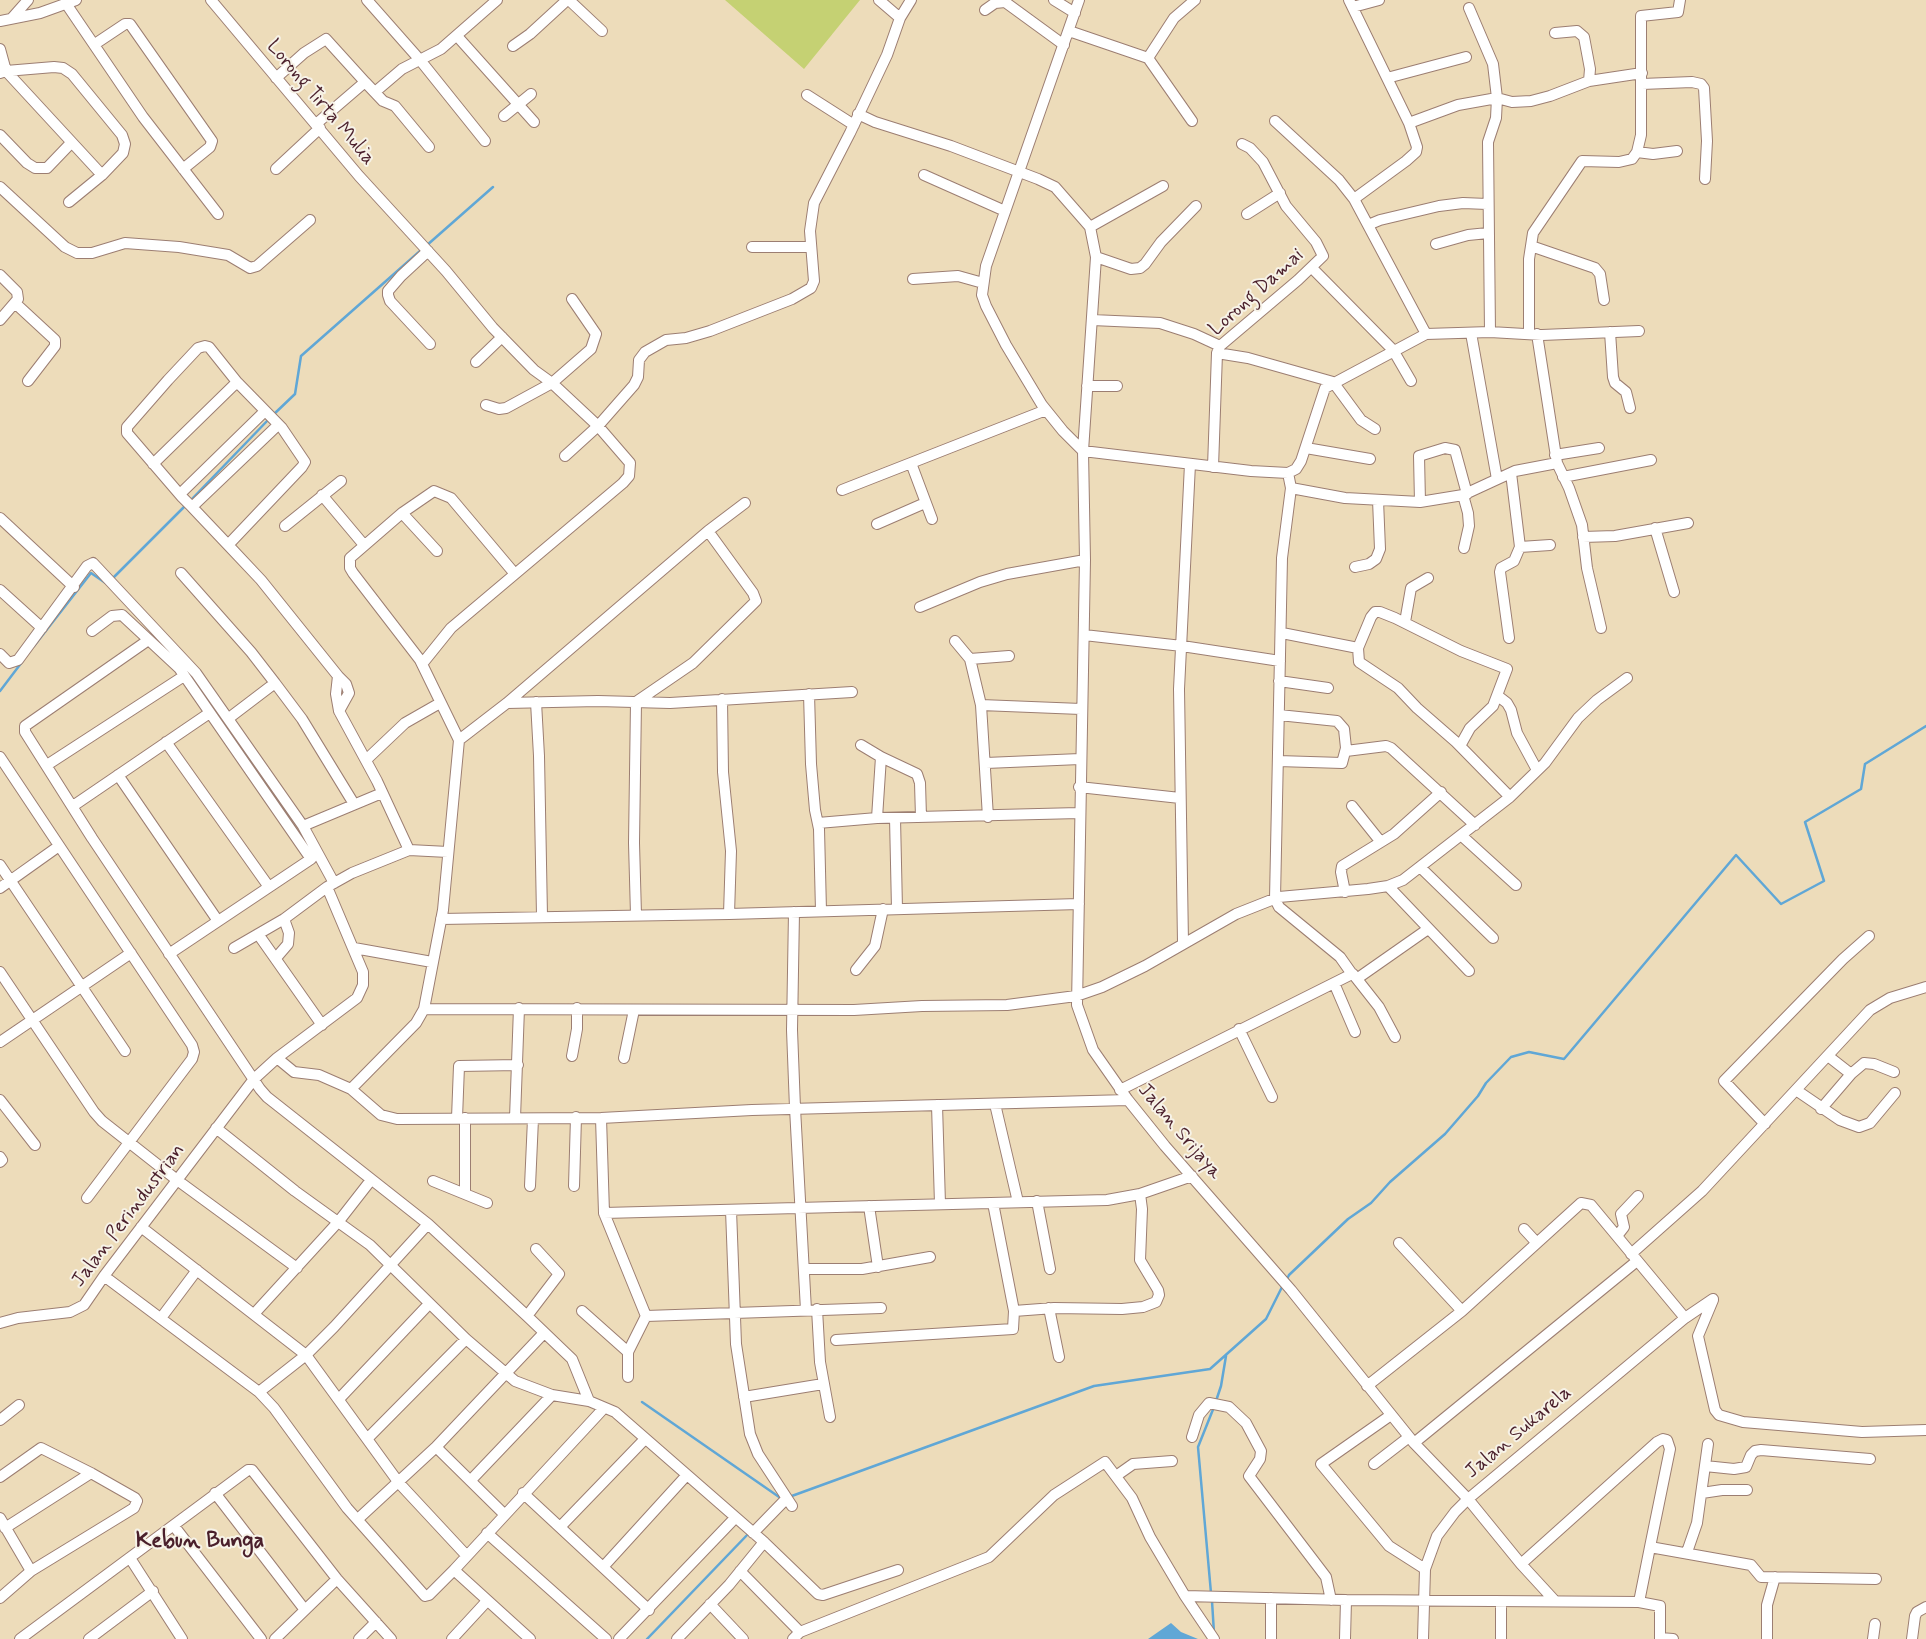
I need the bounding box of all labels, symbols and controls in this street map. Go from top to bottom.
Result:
street label: Lorong Tirta Mulia [261,35,379,171]
street label: Lorong Damai [1205,244,1309,342]
street label: Jalan Srijaya [1132,1079,1226,1185]
street label: Jalan Perindustrian [67,1140,191,1292]
street label: Jalan Sukarela [1461,1382,1577,1484]
district label: Kebun Bunga [136,1529,264,1555]

